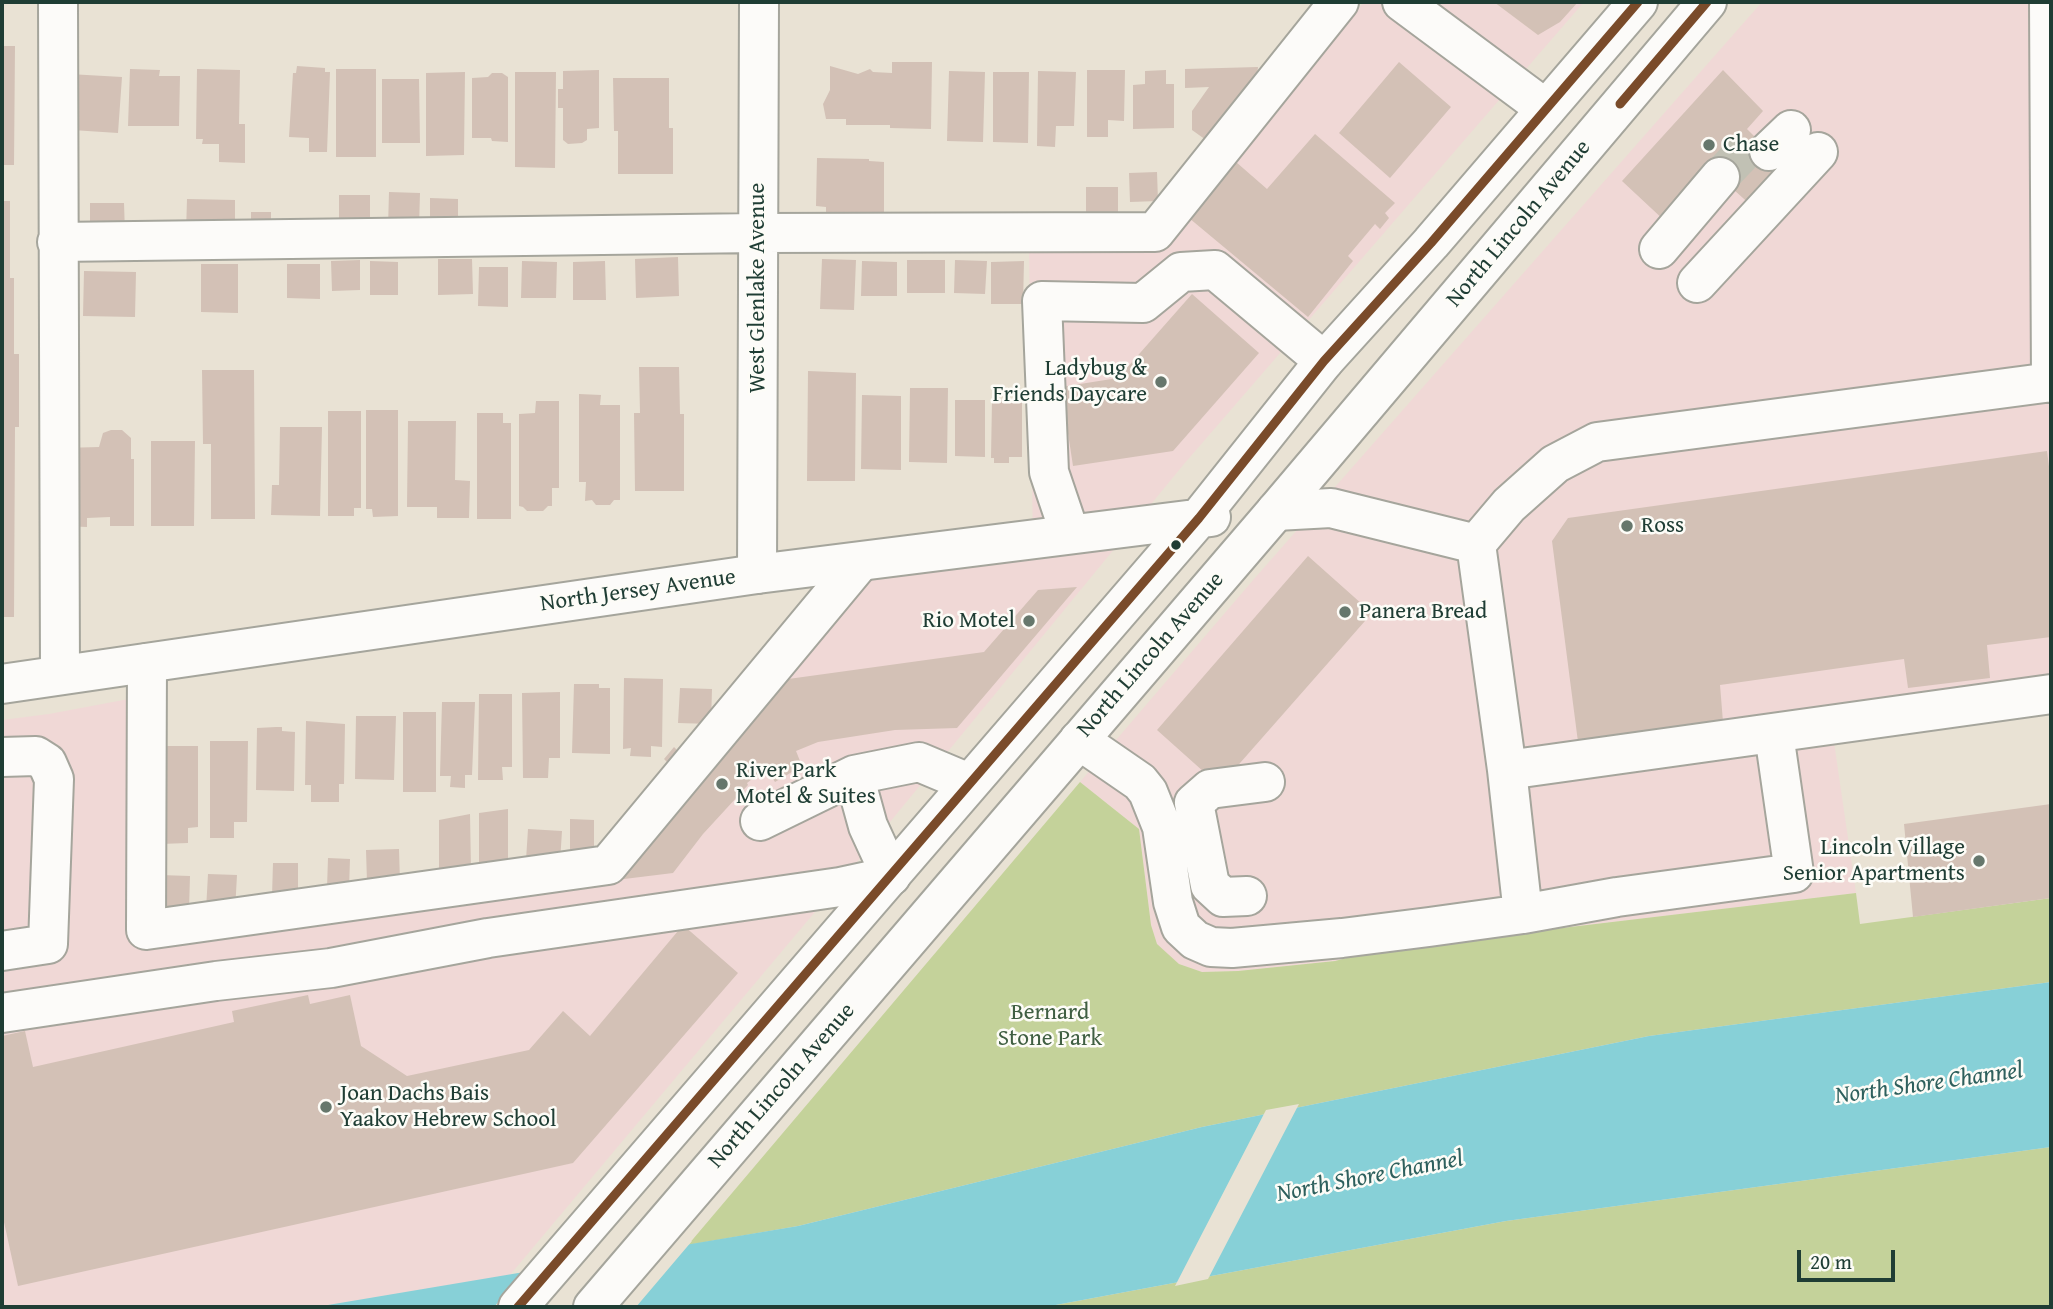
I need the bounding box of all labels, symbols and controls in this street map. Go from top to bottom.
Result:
place label: Chase [1723,131,1779,159]
street label: North Lincoln Avenue [1441,135,1597,313]
marker: Chase [1701,137,1717,153]
street label: West Glenlake Avenue [744,183,772,393]
place label: Ladybug & Friends Daycare [992,355,1147,409]
marker: Ladybug & Friends Daycare [1153,374,1169,390]
place label: Ross [1641,512,1684,540]
marker: Ross [1619,518,1635,534]
unlabelled marker [1169,538,1183,552]
street label: North Jersey Avenue [539,564,737,618]
street label: North Lincoln Avenue [1072,567,1230,743]
place label: Panera Bread [1359,598,1487,626]
marker: Panera Bread [1337,604,1353,620]
place label: Rio Motel [923,607,1015,635]
marker: Rio Motel [1021,613,1037,629]
place label: River Park Motel & Suites [736,757,876,811]
marker: River Park Motel & Suites [714,776,730,792]
place label: Lincoln Village Senior Apartments [1783,834,1965,888]
marker: Lincoln Village Senior Apartments [1971,853,1987,869]
street label: North Lincoln Avenue [703,998,861,1174]
park label: Bernard Stone Park [998,999,1102,1053]
water label: North Shore Channel [1833,1057,2025,1111]
place label: Joan Dachs Bais Yaakov Hebrew School [340,1080,556,1134]
marker: Joan Dachs Bais Yaakov Hebrew School [318,1099,334,1115]
water label: North Shore Channel [1274,1145,1466,1209]
scale bar [1801,1236,1899,1280]
text: 20 m [1810,1246,1852,1277]

